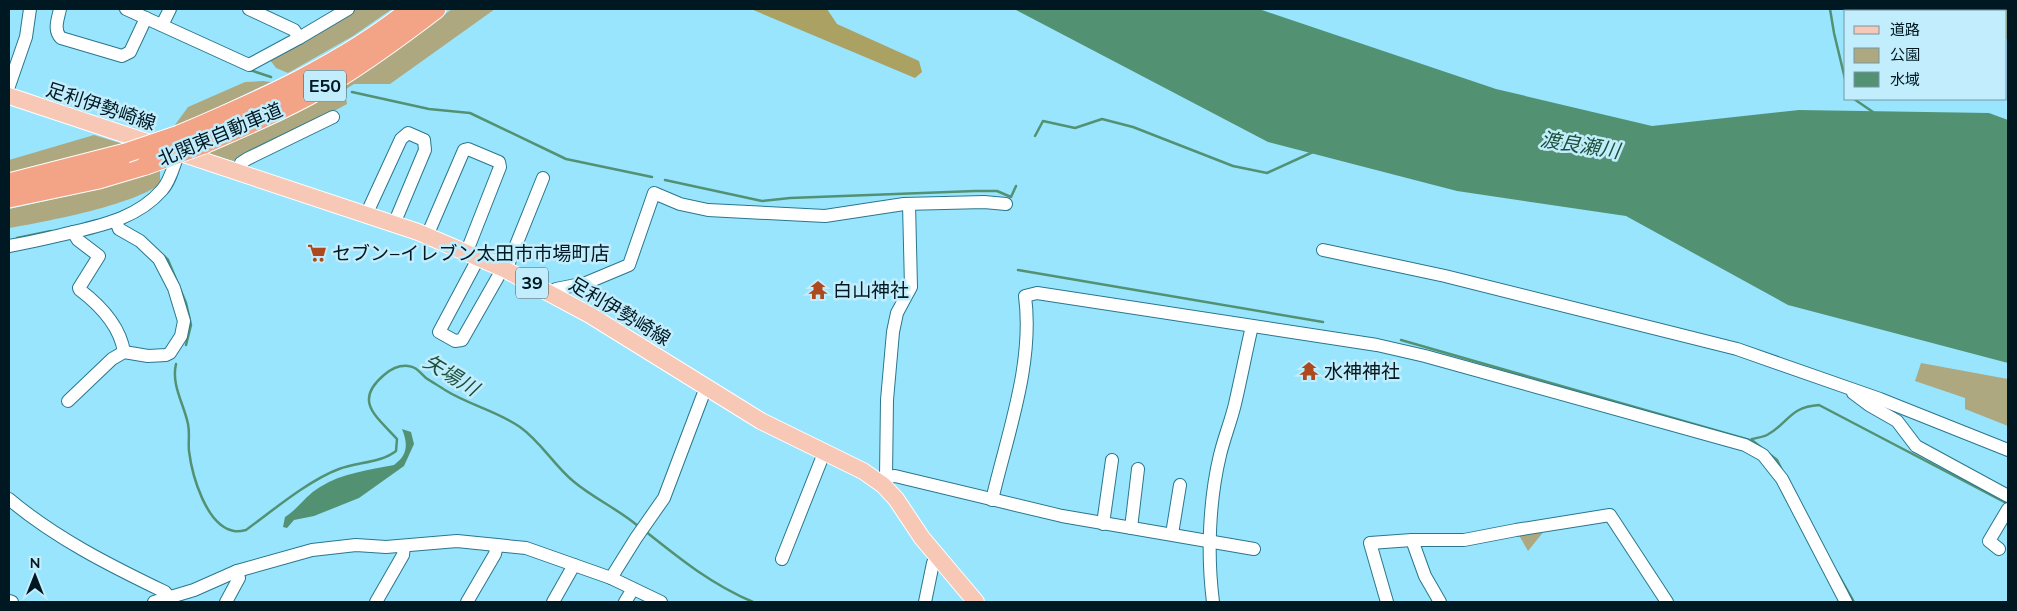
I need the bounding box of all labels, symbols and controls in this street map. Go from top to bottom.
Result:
legend [1844,10,2007,100]
text: 道路 [1890,20,1920,39]
text: 公園 [1890,45,1920,64]
road number: E50 [304,70,346,102]
text: 水域 [1890,70,1920,89]
street label: 足利伊勢崎線 [43,77,159,135]
street label: 北関東自動車道 [154,97,286,171]
water label: 渡良瀬川 [1539,126,1624,163]
place label: セブン−イレブン太田市市場町店 [332,241,609,265]
supermarket icon: セブン−イレブン太田市市場町店 [306,242,328,264]
road number: 39 [516,268,548,298]
street label: 足利伊勢崎線 [565,271,675,351]
place label: 白山神社 [833,278,909,302]
temple icon: 白山神社 [807,279,829,301]
water label: 矢場川 [419,348,485,402]
place label: 水神神社 [1324,359,1400,383]
temple icon: 水神神社 [1298,360,1320,382]
north arrow [10,551,60,601]
text: N [30,554,40,572]

